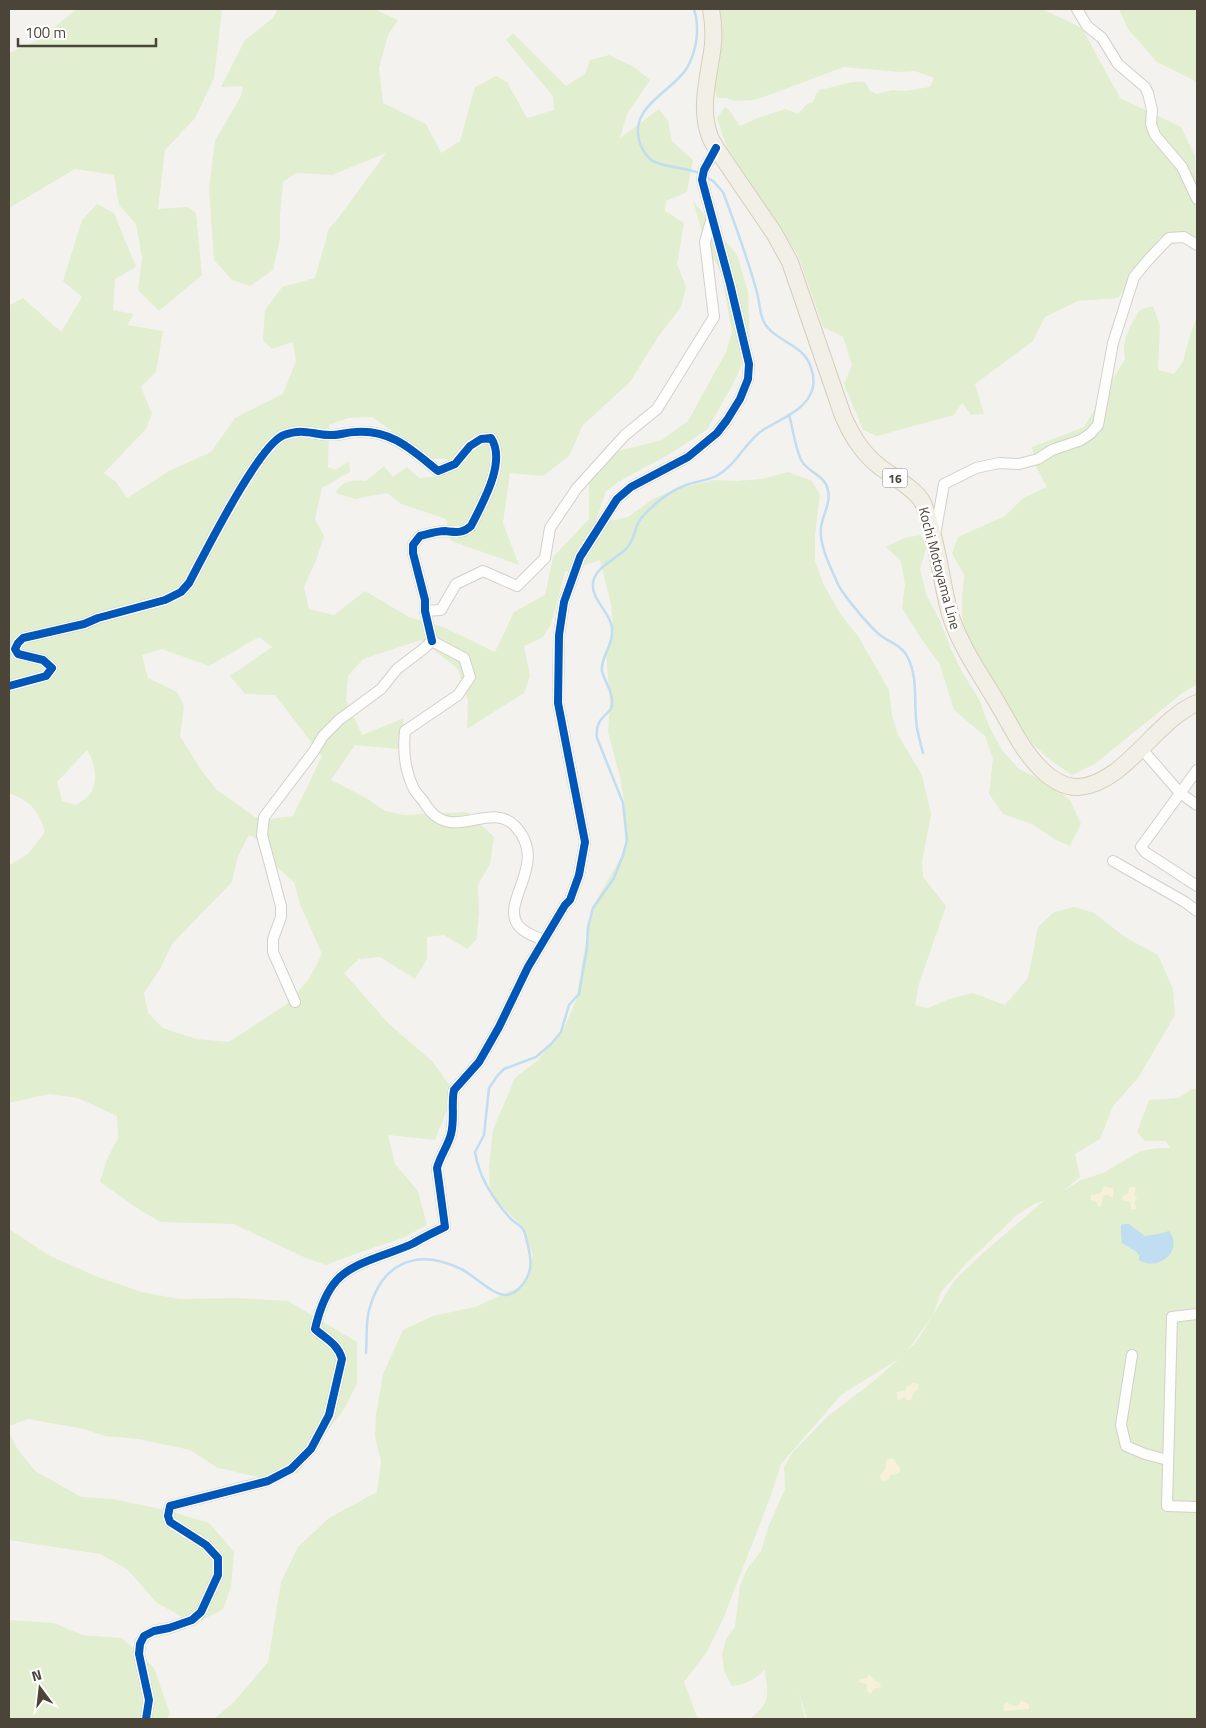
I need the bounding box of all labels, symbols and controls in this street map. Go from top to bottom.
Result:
scale bar [18,15,155,47]
text: 100 m [25,21,66,44]
road number: 16 [882,468,908,488]
street label: Kochi Motoyama Line [914,504,966,632]
north arrow [15,1663,65,1713]
text: N [29,1664,44,1686]

